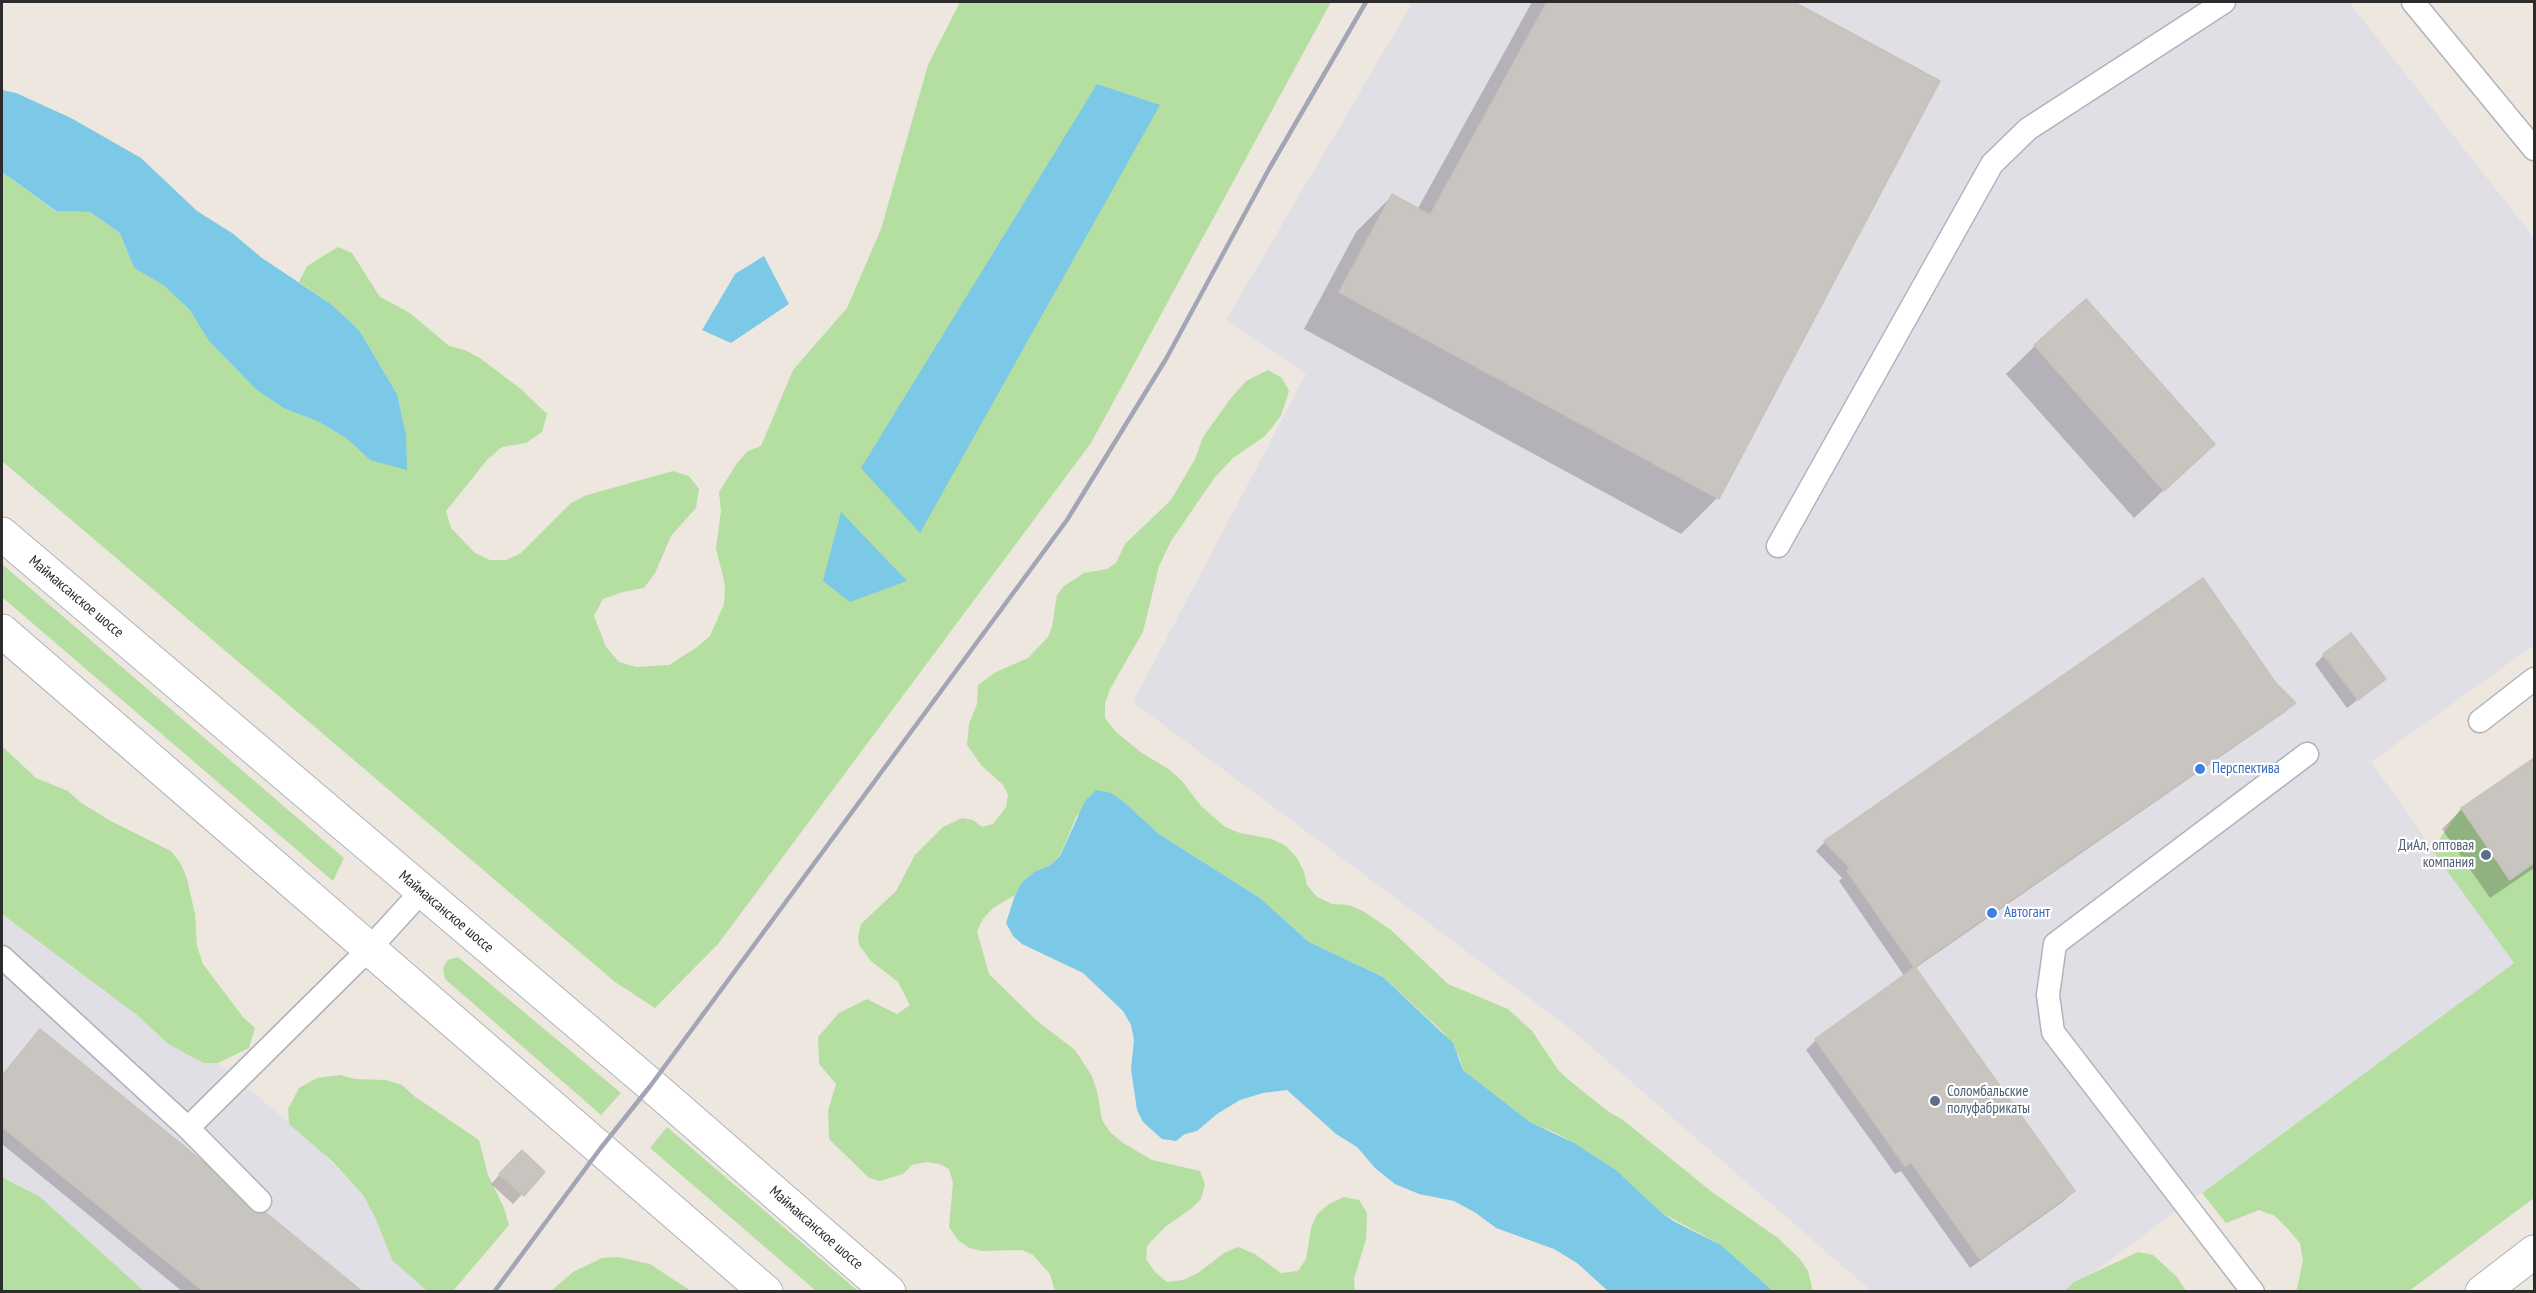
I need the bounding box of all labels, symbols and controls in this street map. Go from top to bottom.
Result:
street label: Маймаксанское шоссе [25,552,127,642]
place label: Перспектива [2212,760,2280,778]
marker: Перспектива [2193,762,2207,776]
place label: ДиАл, оптовая компания [2398,837,2474,872]
marker: ДиАл, оптовая компания [2479,848,2493,862]
street label: Маймаксанское шоссе [395,867,497,957]
place label: Автогант [2004,904,2050,922]
marker: Автогант [1985,906,1999,920]
place label: Соломбальские полуфабрикаты [1947,1083,2030,1118]
marker: Соломбальские полуфабрикаты [1928,1094,1942,1108]
street label: Маймаксанское шоссе [766,1182,866,1274]

